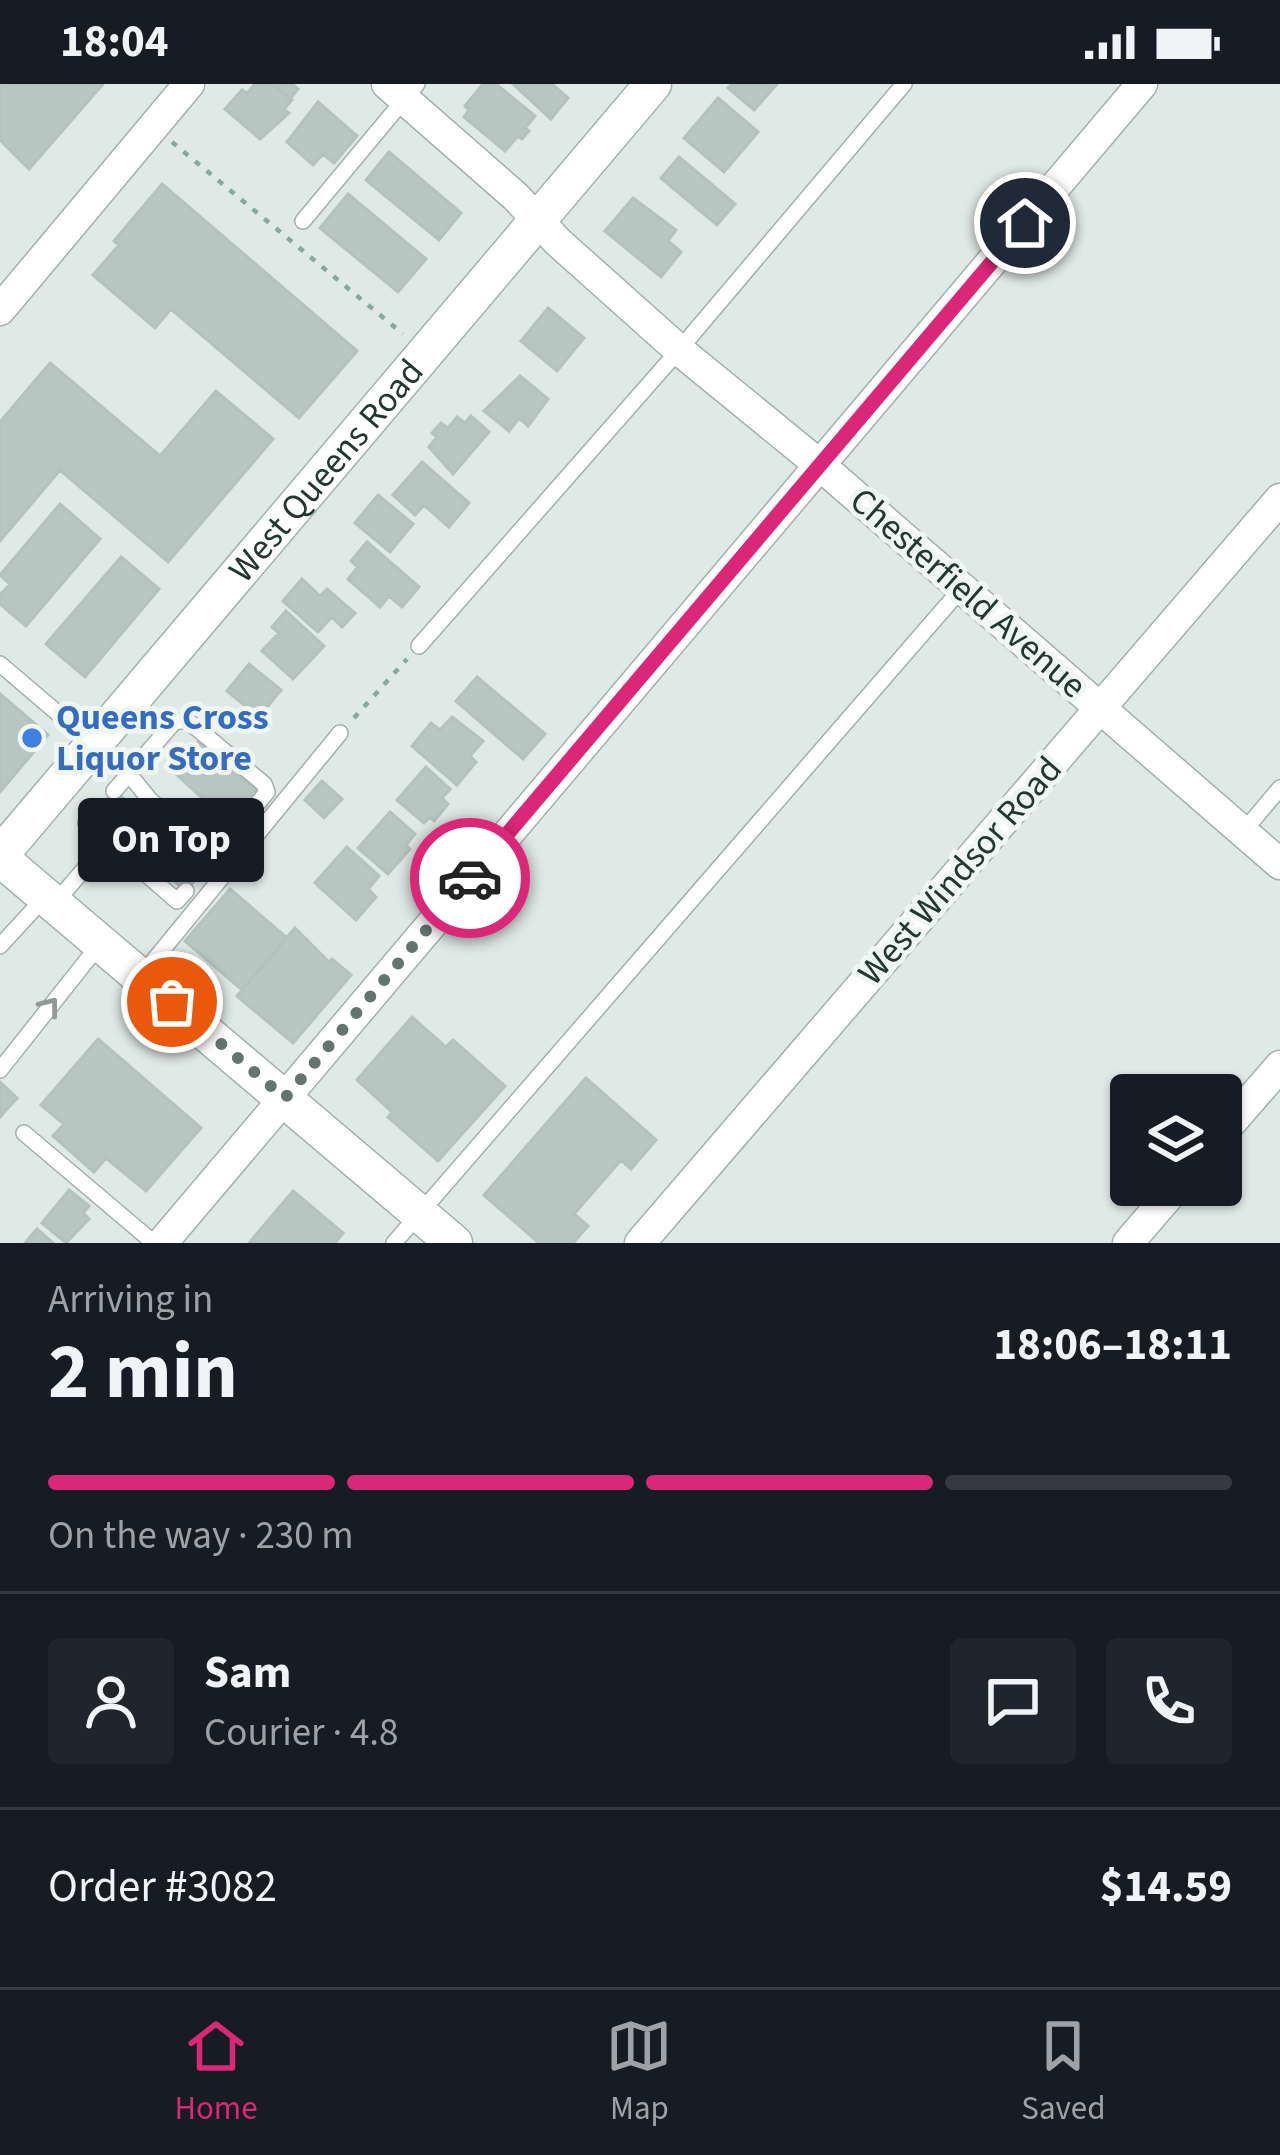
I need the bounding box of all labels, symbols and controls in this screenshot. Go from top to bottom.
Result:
text: 18:04 [60,10,169,74]
pin [974,172,1076,274]
icon: home [992,190,1058,256]
street label: West Queens Road [216,348,435,593]
street label: Chesterfield Avenue [838,476,1098,710]
place label: Queens Cross Liquor Store [56,692,269,784]
marker: Queens Cross Liquor Store [19,725,45,751]
street label: West Windsor Road [846,745,1074,997]
callout: On Top [79,798,265,882]
text: On Top [111,812,231,868]
courier [410,818,530,938]
icon: car [437,845,503,911]
pin [121,951,223,1053]
icon: bag [139,969,205,1035]
one-way arrow [36,998,57,1020]
map controls [1110,1074,1242,1206]
button: layers [1110,1074,1242,1206]
text: Arriving in [48,1272,213,1328]
text: 18:06–18:11 [993,1313,1232,1377]
text: 2 min [48,1317,238,1428]
text: On the way · 230 m [48,1508,354,1564]
button: person [48,1638,174,1764]
button: chat [950,1638,1076,1764]
button: phone [1106,1638,1232,1764]
text: Sam [204,1641,291,1705]
text: Courier · 4.8 [204,1705,398,1761]
text: Order #3082 [48,1855,277,1919]
text: $14.59 [1100,1855,1232,1919]
tab: Home [174,2013,258,2132]
tab: Map [606,2013,672,2132]
tab: Saved [1021,2013,1106,2132]

